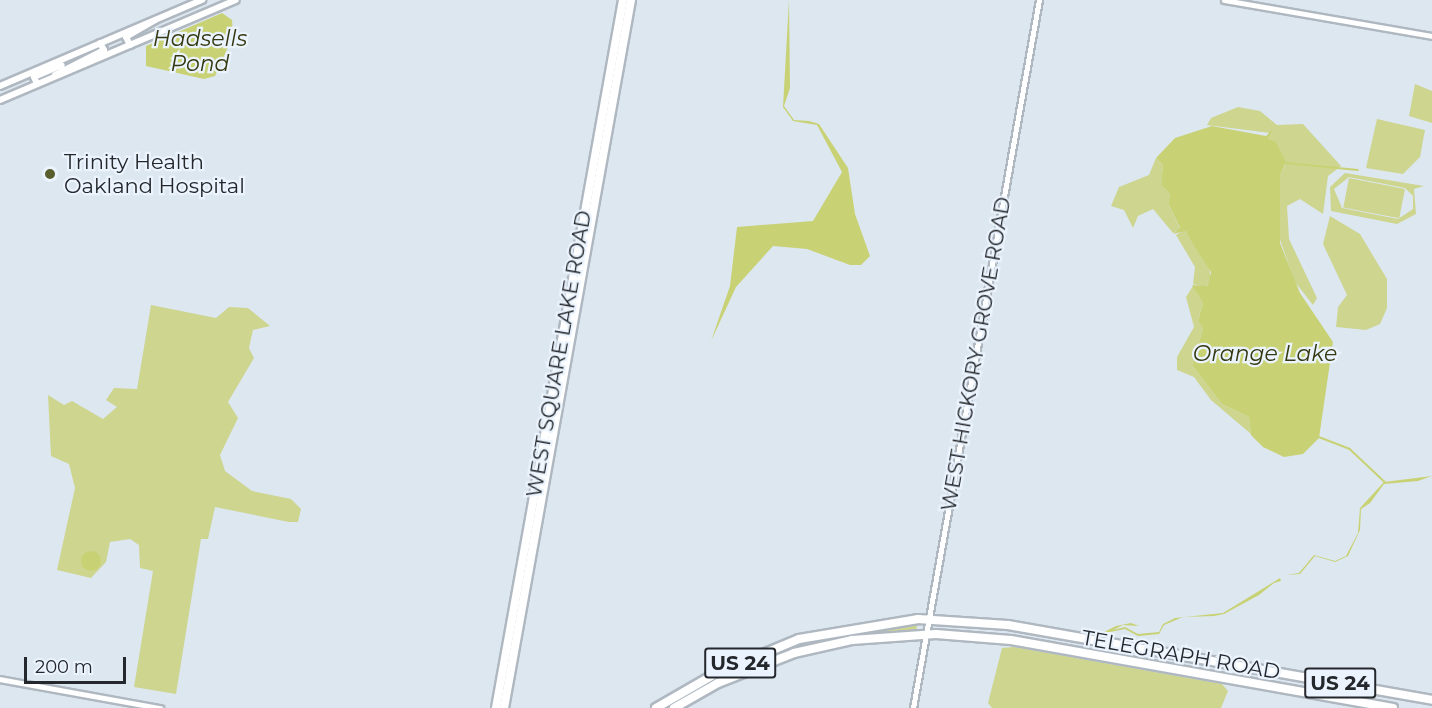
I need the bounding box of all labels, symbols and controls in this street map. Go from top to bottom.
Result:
water label: Hadsells Pond [153,25,247,76]
place label: Trinity Health Oakland Hospital [64,149,245,199]
marker: Trinity Health Oakland Hospital [41,165,59,183]
street label: WEST HICKORY GROVE ROAD [936,195,1016,513]
street label: WEST SQUARE LAKE ROAD [521,209,597,499]
water label: Orange Lake [1193,341,1337,367]
street label: TELEGRAPH ROAD [1080,625,1282,685]
scale bar [27,645,129,683]
road number: US 24 [704,646,776,680]
text: 200 m [35,656,93,678]
road number: US 24 [1304,666,1376,700]

